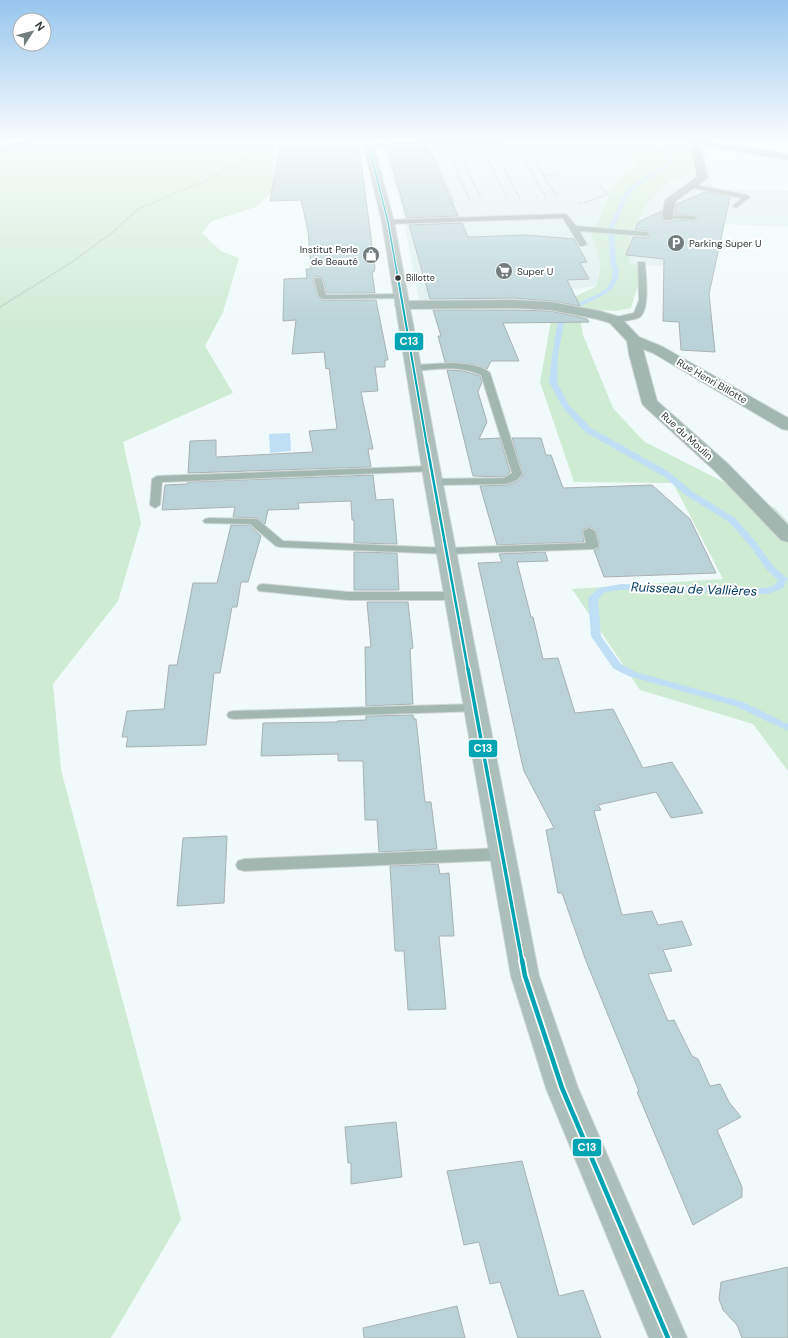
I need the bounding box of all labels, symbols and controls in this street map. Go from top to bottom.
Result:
north arrow [12,12,52,52]
text: N [32,19,48,33]
parking icon: Parking Super U [666,233,686,253]
place label: Parking Super U [689,237,762,250]
place label: Institut Perle de Beauté [300,243,358,268]
shop icon: Institut Perle de Beauté [361,245,381,265]
supermarket icon: Super U [494,261,514,281]
place label: Super U [517,265,553,278]
place label: Billotte [406,272,435,284]
marker: Billotte [393,273,403,283]
line badge: C13 [394,332,424,351]
text: C13 [400,334,418,348]
street label: Rue Henri Billotte [675,356,750,407]
street label: Rue du Moulin [658,409,716,463]
water label: Ruisseau de Vallières [631,578,757,600]
line badge: C13 [468,739,498,758]
text: C13 [474,741,492,755]
line badge: C13 [572,1138,602,1157]
text: C13 [578,1140,596,1154]

